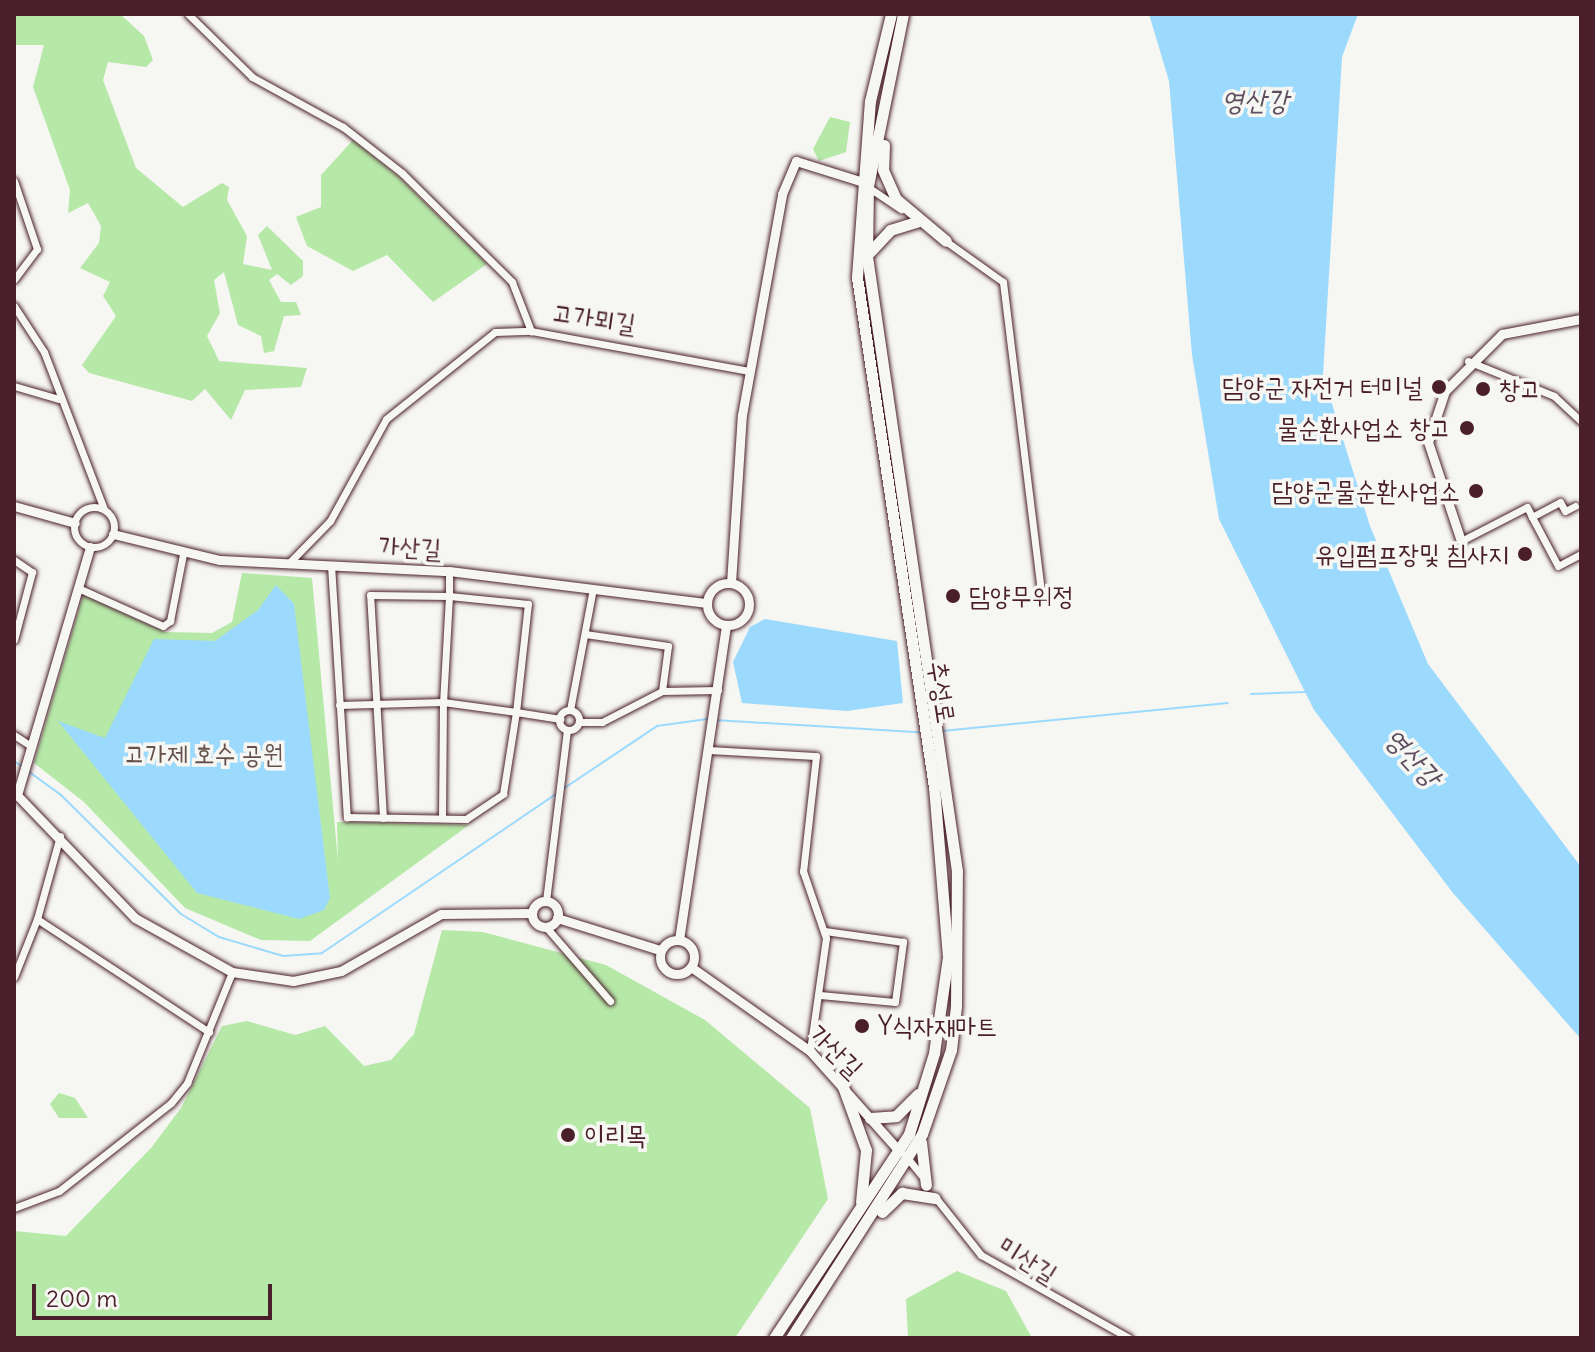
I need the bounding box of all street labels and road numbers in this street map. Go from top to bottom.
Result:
street label: 고가뫼길 [550,297,638,339]
street label: 가산길 [378,530,442,564]
street label: 추성로 [922,659,962,725]
street label: 가산길 [803,1018,869,1084]
street label: 미산길 [993,1230,1063,1290]

